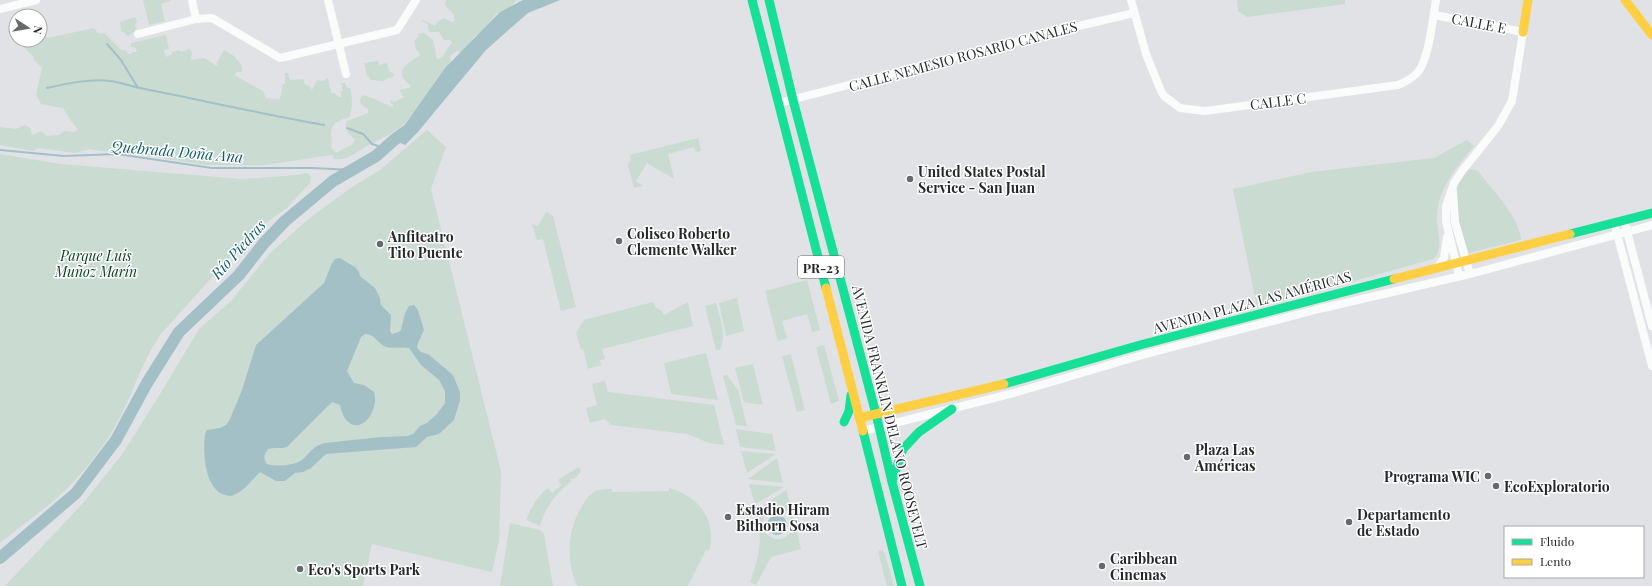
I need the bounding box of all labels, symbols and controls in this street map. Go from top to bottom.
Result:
north arrow [8,8,48,48]
street label: CALLE E [1450,8,1508,38]
street label: CALLE NEMESIO ROSARIO CANALES [847,16,1079,96]
text: N [30,25,46,36]
street label: CALLE C [1249,88,1307,114]
water label: Quebrada Doña Ana [109,135,244,167]
place label: United States Postal Service - San Juan [918,162,1046,197]
marker: United States Postal Service - San Juan [905,174,915,184]
water label: Río Piedras [205,215,270,284]
place label: Coliseo Roberto Clemente Walker [627,224,737,259]
place label: Anfiteatro Tito Puente [387,227,463,262]
marker: Coliseo Roberto Clemente Walker [614,236,624,246]
marker: Anfiteatro Tito Puente [375,239,385,249]
park label: Parque Luis Muñoz Marín [54,246,137,281]
road number: PR-23 [798,256,844,278]
street label: AVENIDA PLAZA LAS AMÉRICAS [1150,266,1353,338]
street label: AVENIDA FRANKLIN DELANO ROOSEVELT [848,282,932,551]
place label: Plaza Las Américas [1194,440,1256,475]
marker: Plaza Las Américas [1182,452,1192,462]
place label: Programa WIC [1384,467,1480,486]
marker: Programa WIC [1483,471,1493,481]
place label: EcoExploratorio [1504,477,1610,496]
marker: EcoExploratorio [1491,481,1501,491]
place label: Estadio Hiram Bithorn Sosa [736,500,830,535]
place label: Departamento de Estado [1357,505,1450,540]
marker: Estadio Hiram Bithorn Sosa [723,512,733,522]
marker: Departamento de Estado [1344,517,1354,527]
legend [1504,526,1644,578]
text: Fluido [1540,533,1575,549]
place label: Caribbean Cinemas [1110,549,1178,584]
text: Lento [1540,553,1572,569]
place label: Eco's Sports Park [308,560,421,579]
marker: Caribbean Cinemas [1097,561,1107,571]
marker: Eco's Sports Park [295,564,305,574]

